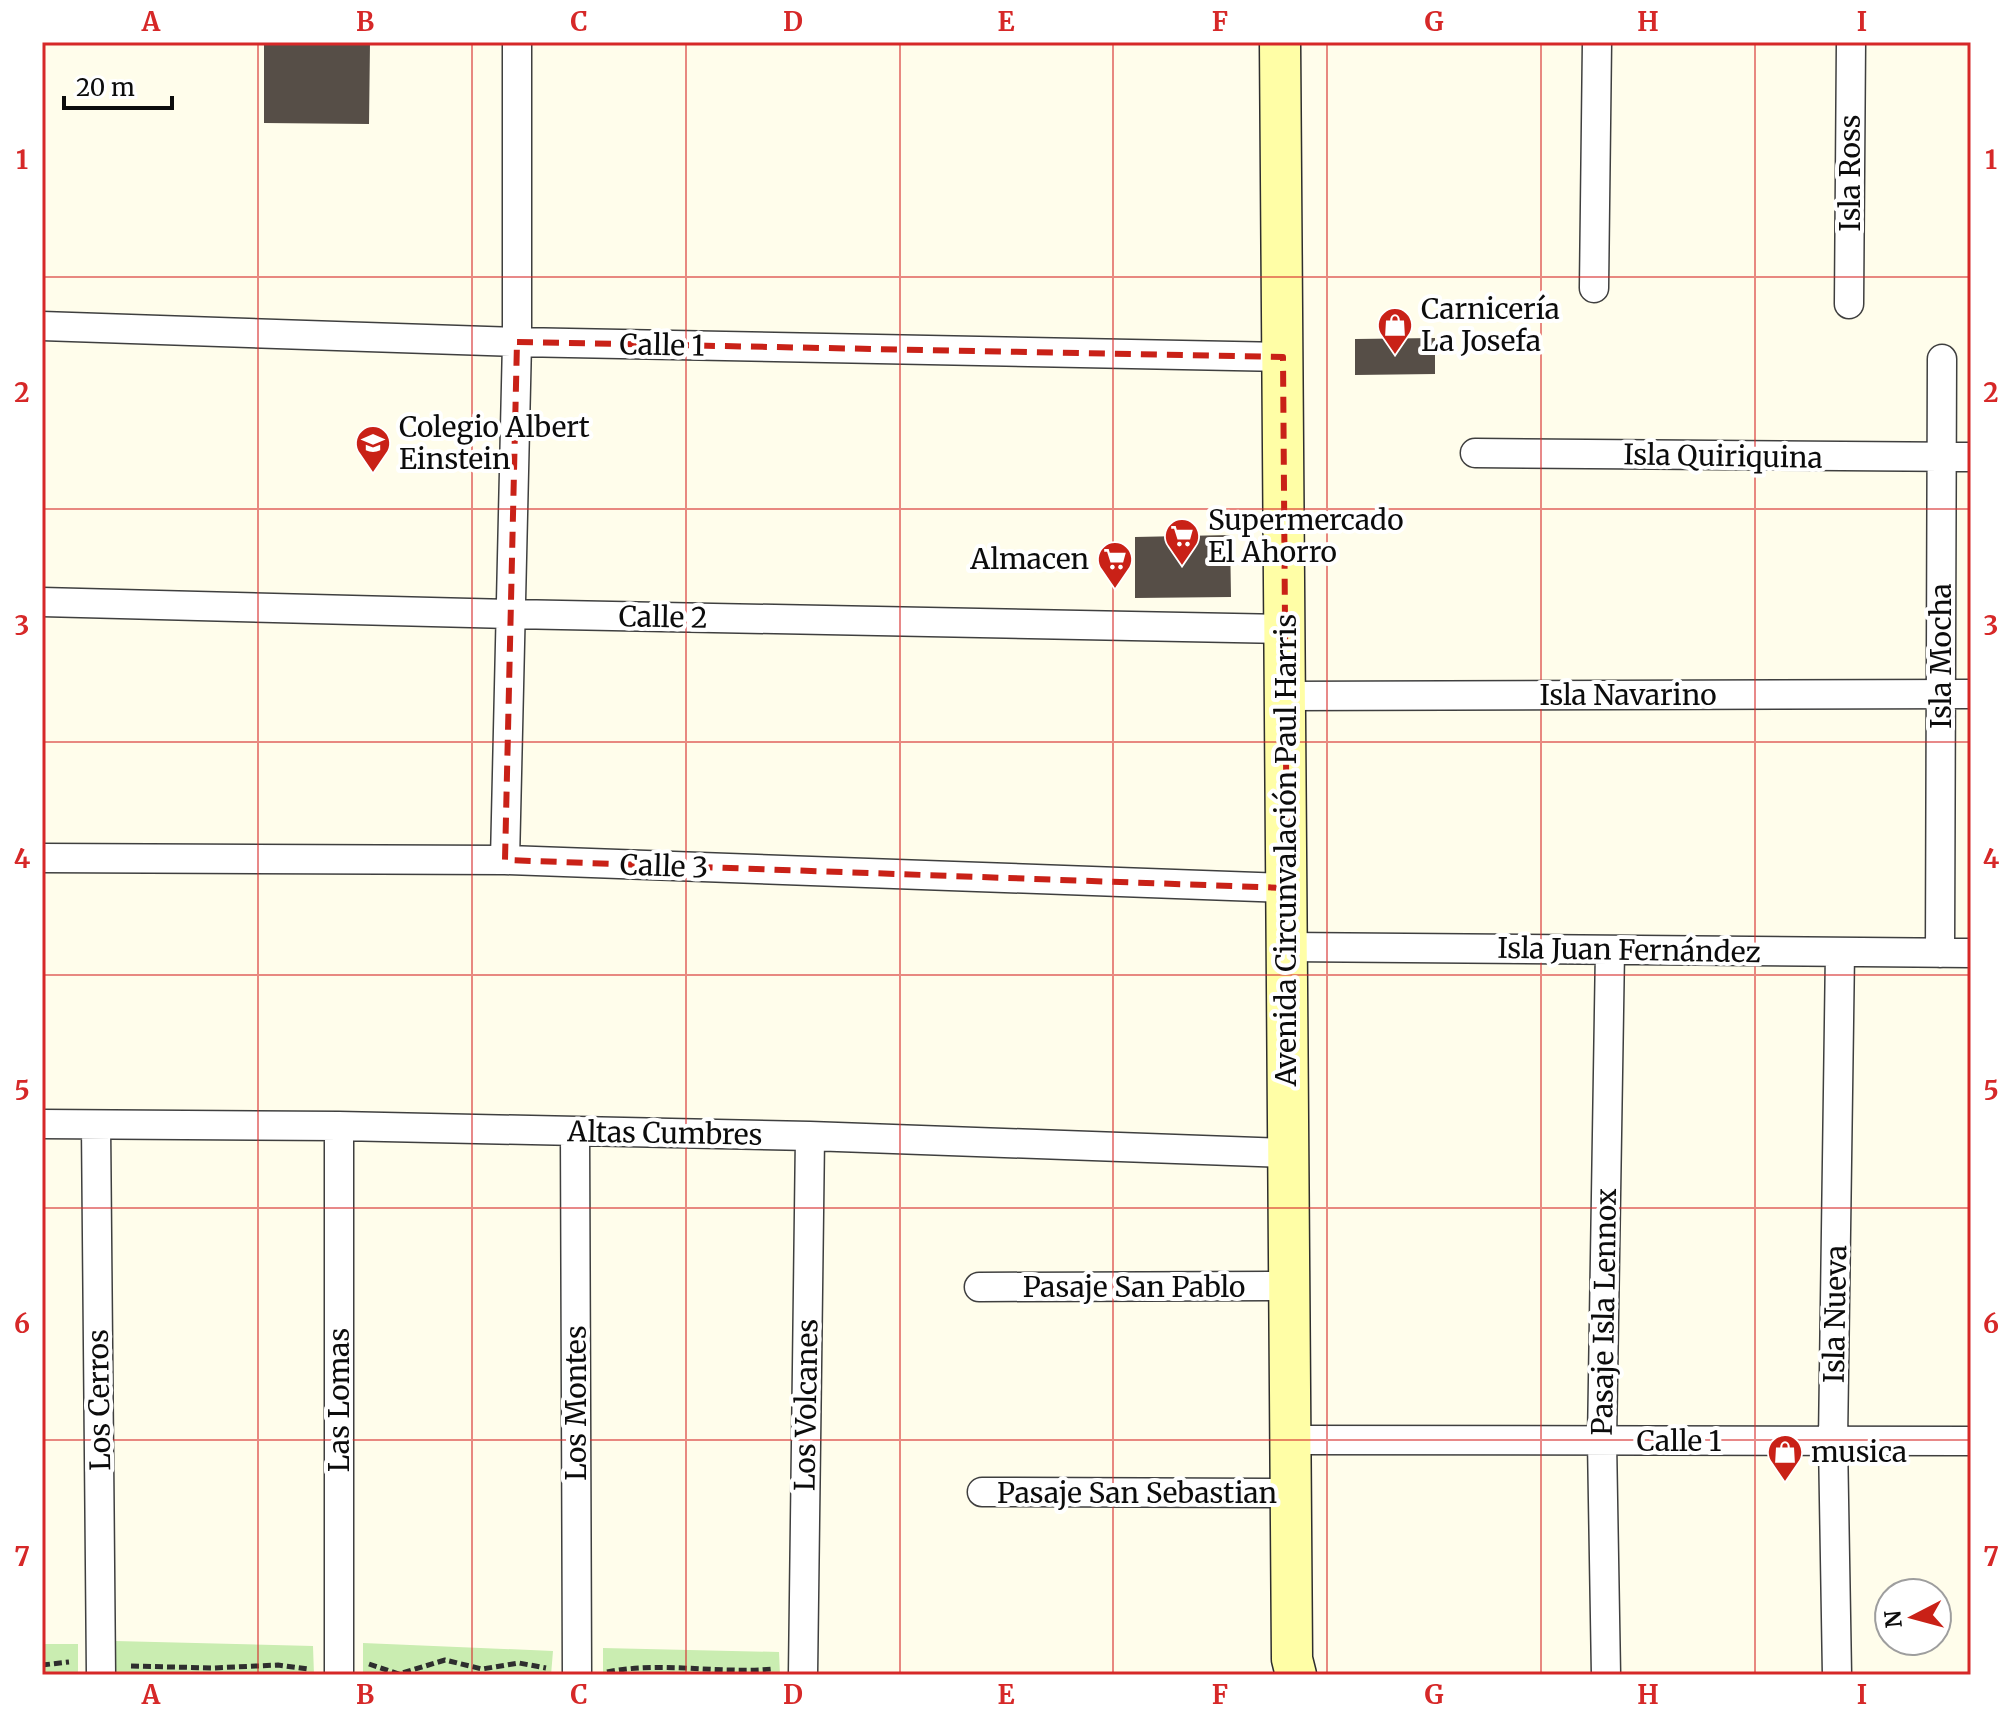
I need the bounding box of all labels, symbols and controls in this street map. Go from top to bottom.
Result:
text: A [141,5,161,38]
text: B [356,5,374,38]
text: C [570,5,588,38]
text: D [783,5,803,38]
text: E [998,5,1015,38]
text: F [1212,5,1228,38]
text: G [1425,5,1444,38]
text: H [1637,5,1659,38]
text: I [1857,5,1867,38]
scale bar [64,60,172,110]
text: 20 m [76,72,135,103]
street label: Isla Ross [1832,115,1868,231]
text: 1 [16,143,28,176]
text: 1 [1985,143,1997,176]
place label: Carnicería La Josefa [1421,291,1560,359]
shop icon: Carnicería La Josefa [1376,306,1414,356]
street label: Calle 1 [619,326,705,364]
text: 2 [14,376,30,409]
text: 2 [1983,376,1999,409]
place label: Colegio Albert Einstein [399,409,590,477]
school or university icon: Colegio Albert Einstein [354,424,392,474]
street label: Isla Quiriquina [1623,436,1823,476]
place label: Supermercado El Ahorro [1208,502,1403,570]
supermarket icon: Supermercado El Ahorro [1163,517,1201,567]
supermarket icon: Almacen [1096,540,1134,590]
place label: Almacen [969,541,1089,577]
street label: Isla Mocha [1923,583,1959,729]
street label: Calle 2 [618,598,708,636]
text: 3 [15,609,29,642]
text: 3 [1984,609,1998,642]
street label: Avenida Circunvalación Paul Harris [1268,614,1304,1087]
street label: Isla Navarino [1539,677,1717,713]
text: 4 [14,842,31,875]
text: 4 [1983,842,2000,875]
street label: Calle 3 [619,846,709,886]
street label: Isla Juan Fernández [1497,930,1761,970]
text: 5 [14,1074,30,1107]
text: 5 [1983,1074,1999,1107]
street label: Altas Cumbres [566,1113,763,1153]
street label: Pasaje Isla Lennox [1584,1188,1624,1436]
street label: Isla Nueva [1816,1245,1854,1383]
street label: Pasaje San Pablo [1023,1269,1245,1305]
text: 6 [14,1307,30,1340]
text: 6 [1983,1307,1999,1340]
street label: Los Volcanes [786,1319,826,1491]
street label: Los Montes [558,1325,594,1481]
street label: Las Lomas [321,1328,357,1472]
street label: Los Cerros [80,1329,118,1471]
street label: Calle 1 [1637,1423,1721,1459]
shop icon: musica [1766,1433,1804,1483]
place label: musica [1811,1434,1907,1470]
street label: Pasaje San Sebastian [997,1475,1277,1511]
text: 7 [14,1540,30,1573]
text: 7 [1983,1540,1999,1573]
north arrow [1873,1577,1953,1657]
text: N [1878,1608,1908,1629]
text: A [141,1678,161,1711]
text: B [356,1678,374,1711]
text: C [570,1678,588,1711]
text: D [783,1678,803,1711]
text: E [998,1678,1015,1711]
text: F [1212,1678,1228,1711]
text: G [1425,1678,1444,1711]
text: H [1637,1678,1659,1711]
text: I [1857,1678,1867,1711]

